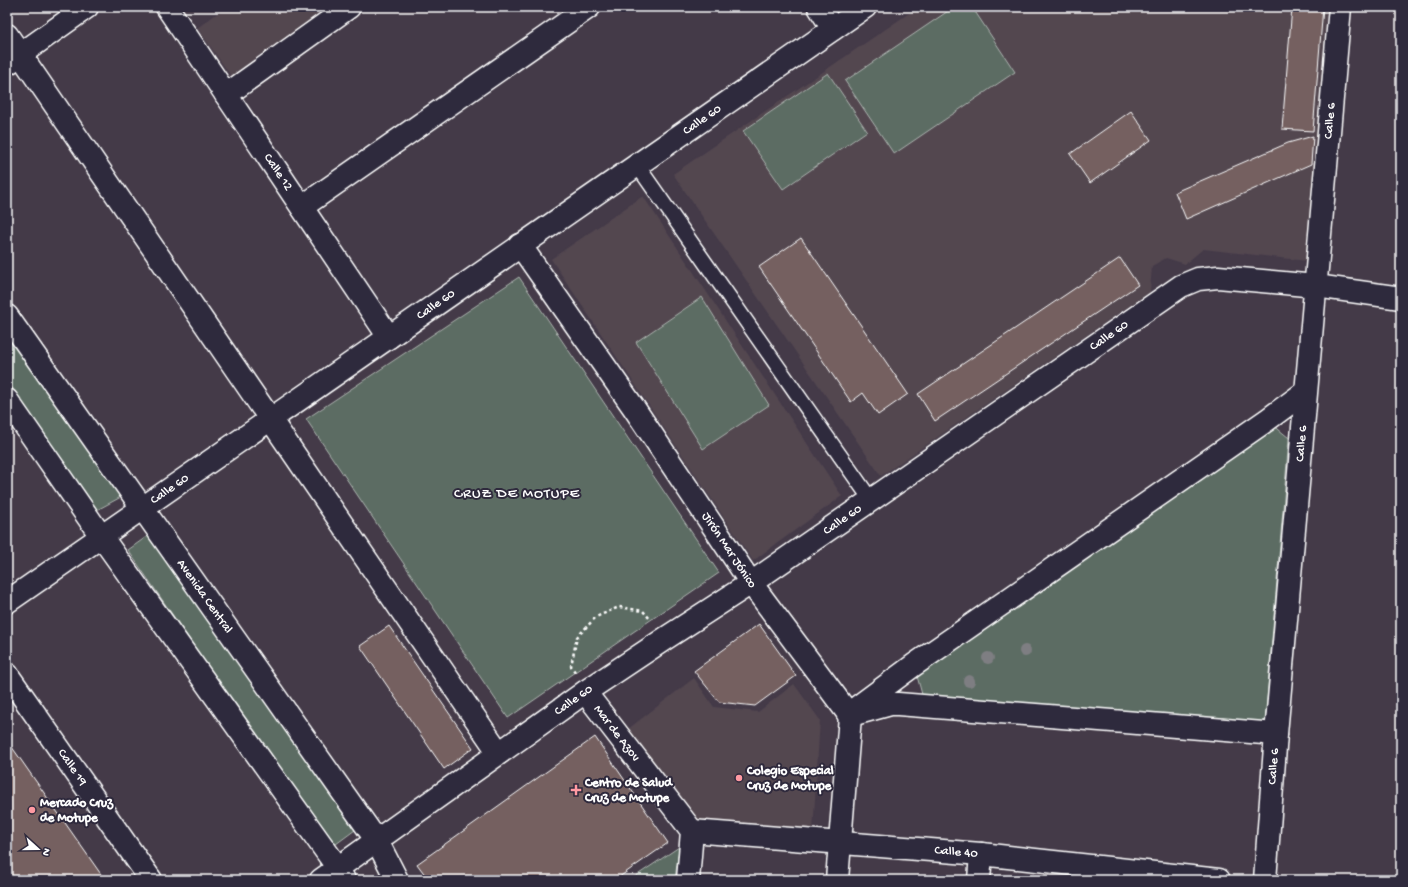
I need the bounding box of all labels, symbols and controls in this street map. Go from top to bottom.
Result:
street label: Calle 60 [680,101,725,139]
street label: Calle 6 [1321,102,1339,140]
street label: Calle 12 [260,151,296,194]
street label: Calle 60 [414,286,459,323]
street label: Calle 60 [1087,317,1132,354]
street label: Calle 6 [1293,424,1311,462]
street label: Calle 60 [147,470,192,508]
district label: CRUZ DE MOTUPE [454,485,580,503]
street label: Calle 60 [820,501,865,538]
street label: Jirón Mar Jónico [698,509,760,591]
street label: Avenida Central [173,556,236,636]
street label: Calle 60 [551,681,596,719]
street label: Mar de Azov [590,702,643,765]
street label: Calle 19 [54,746,91,789]
street label: Calle 6 [1265,747,1282,785]
place label: Colegio Especial Cruz de Motupe [746,764,834,795]
marker: Colegio Especial Cruz de Motupe [734,773,744,783]
place label: Centro de Salud Cruz de Motupe [584,776,673,807]
marker: Centro de Salud Cruz de Motupe [570,784,582,796]
place label: Mercado Cruz de Motupe [40,796,114,827]
marker: Mercado Cruz de Motupe [27,805,37,815]
north arrow [18,829,58,869]
street label: Calle 40 [934,843,979,861]
text: N [39,846,52,857]

